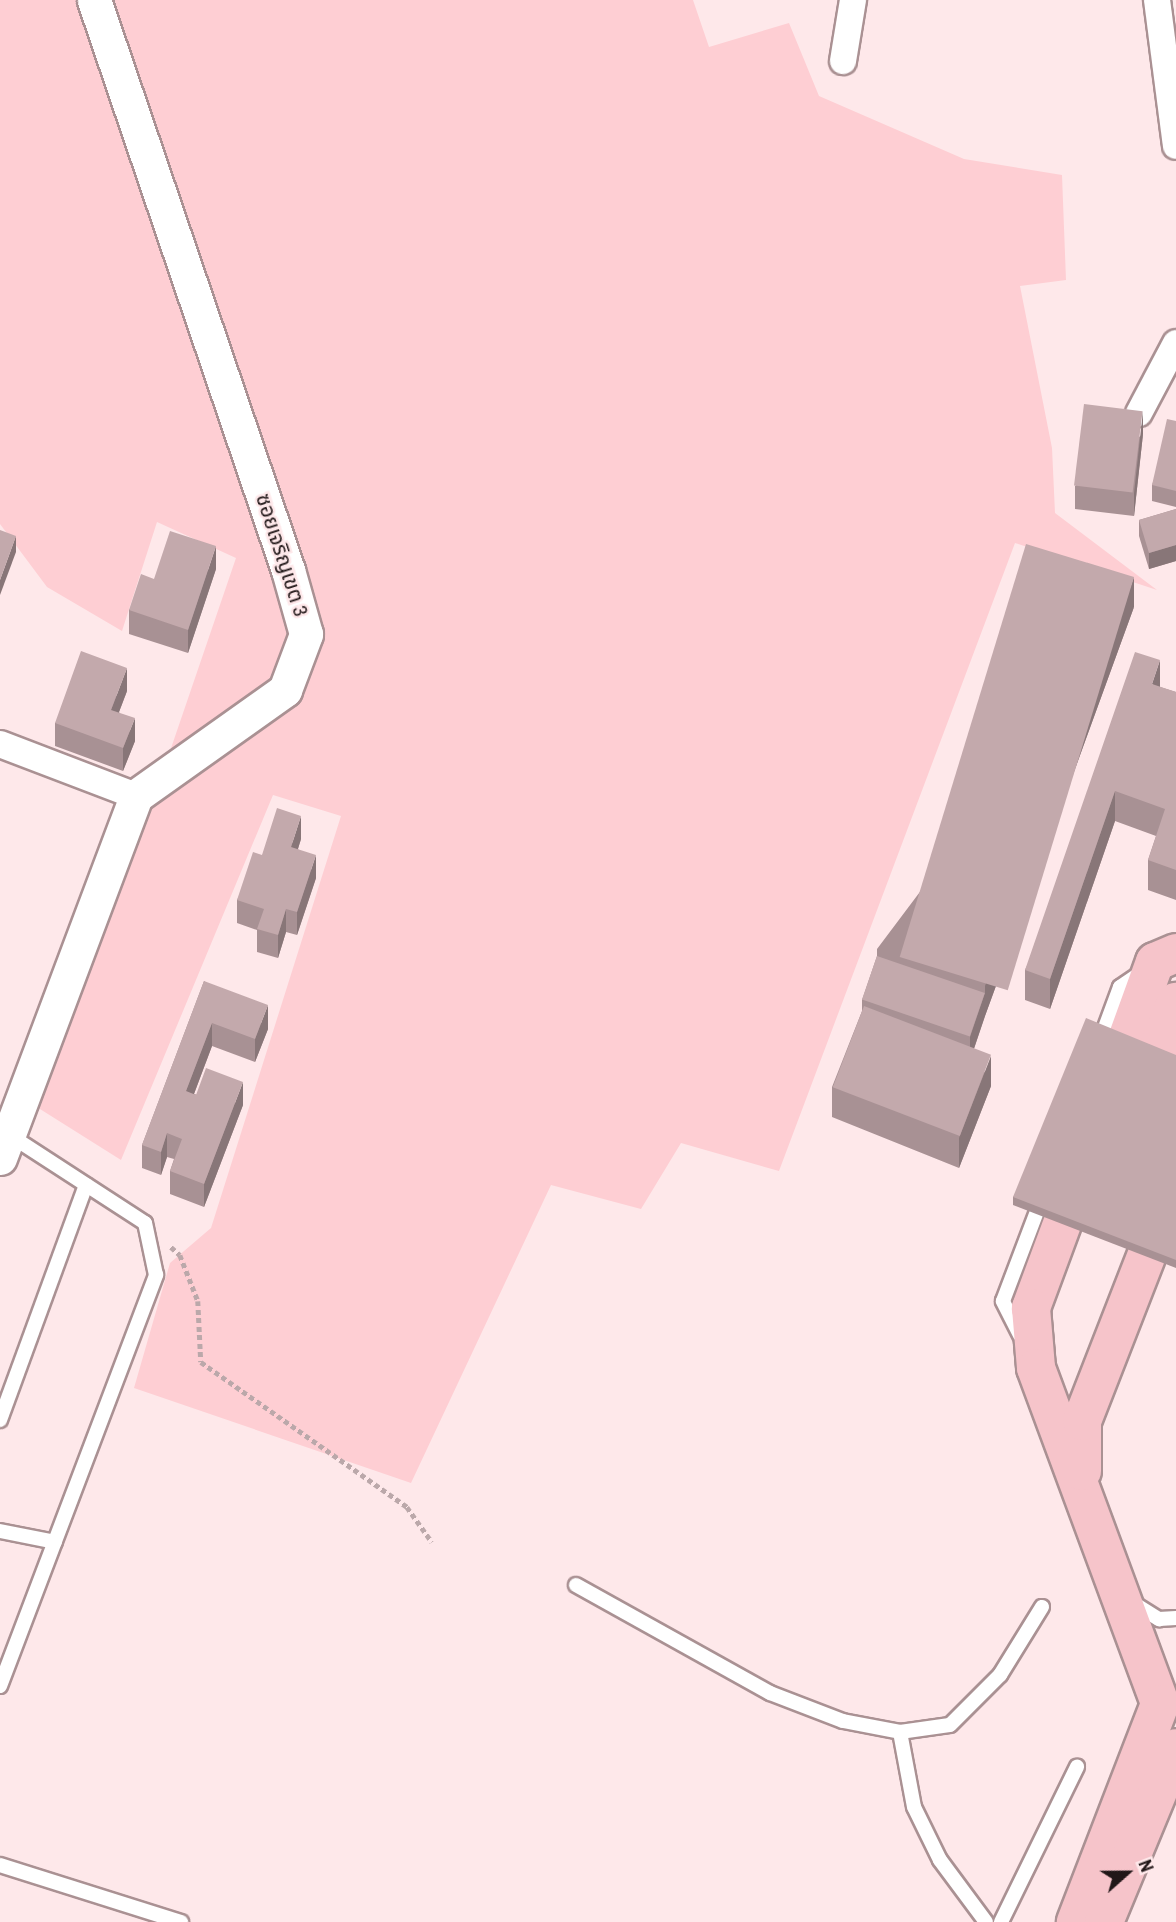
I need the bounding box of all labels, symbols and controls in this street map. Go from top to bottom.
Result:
street label: ซอยเจริญเขต 3 [250,491,314,619]
north arrow [1092,1838,1162,1908]
text: N [1132,1856,1161,1875]

